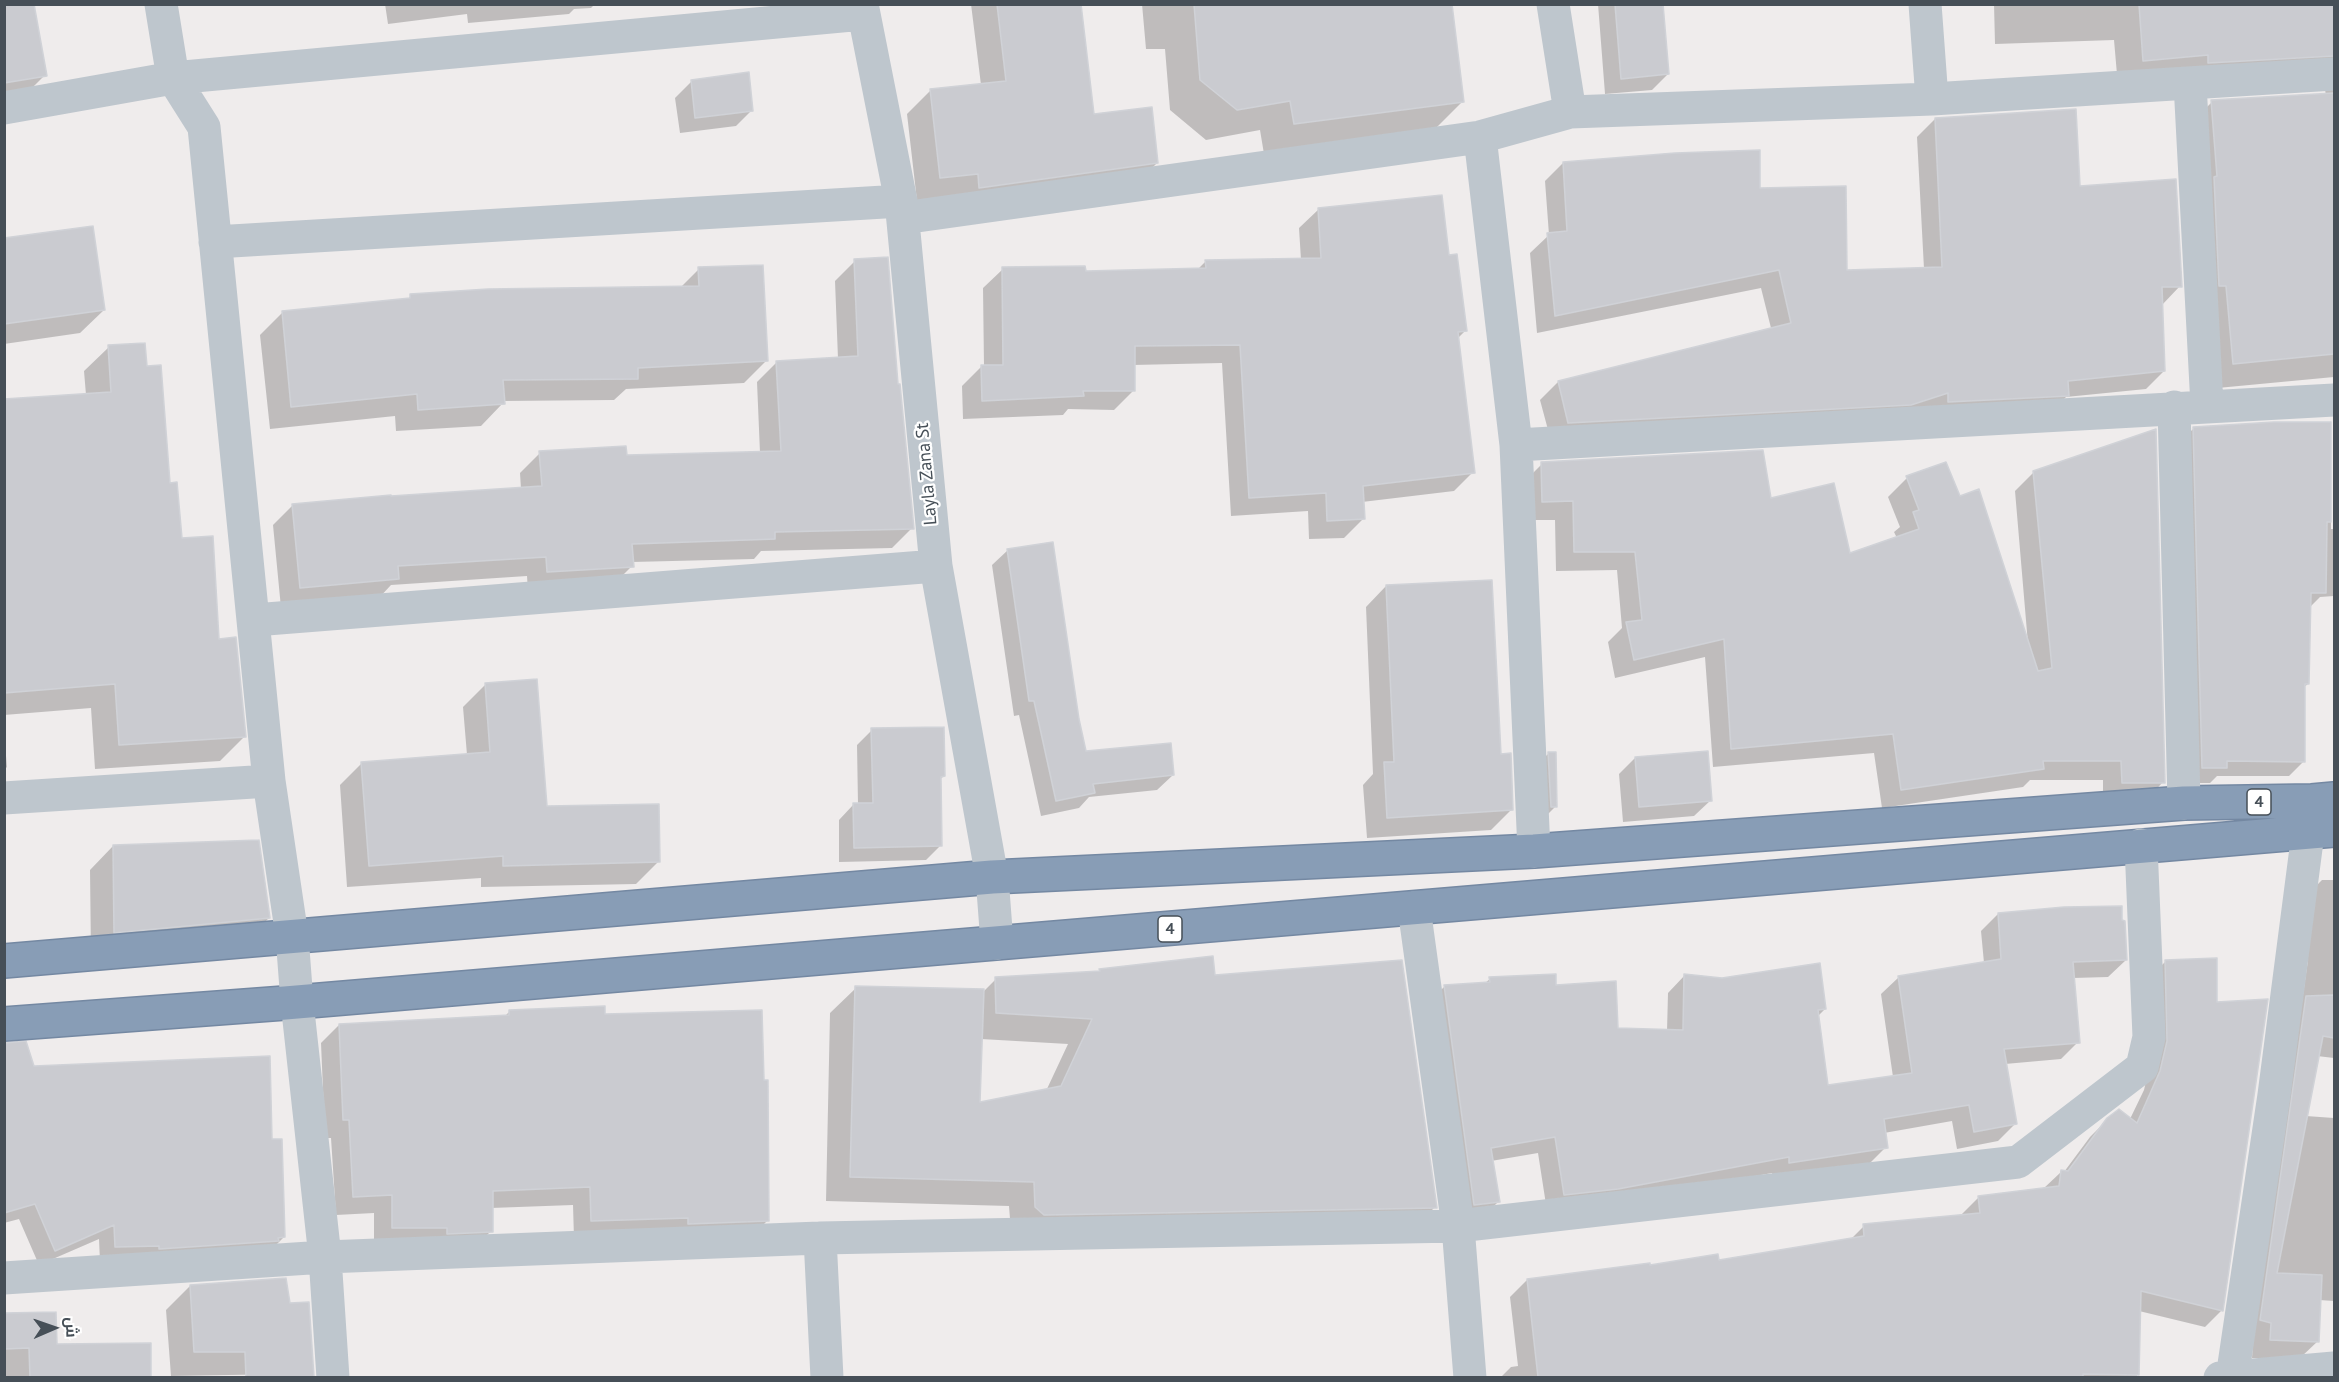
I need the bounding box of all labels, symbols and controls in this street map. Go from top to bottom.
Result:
street label: Layla Zana St [912,422,942,526]
road number: 4 [2247,789,2271,815]
road number: 4 [1158,916,1182,942]
north arrow [24,1298,84,1358]
text: ش [62,1317,82,1338]

